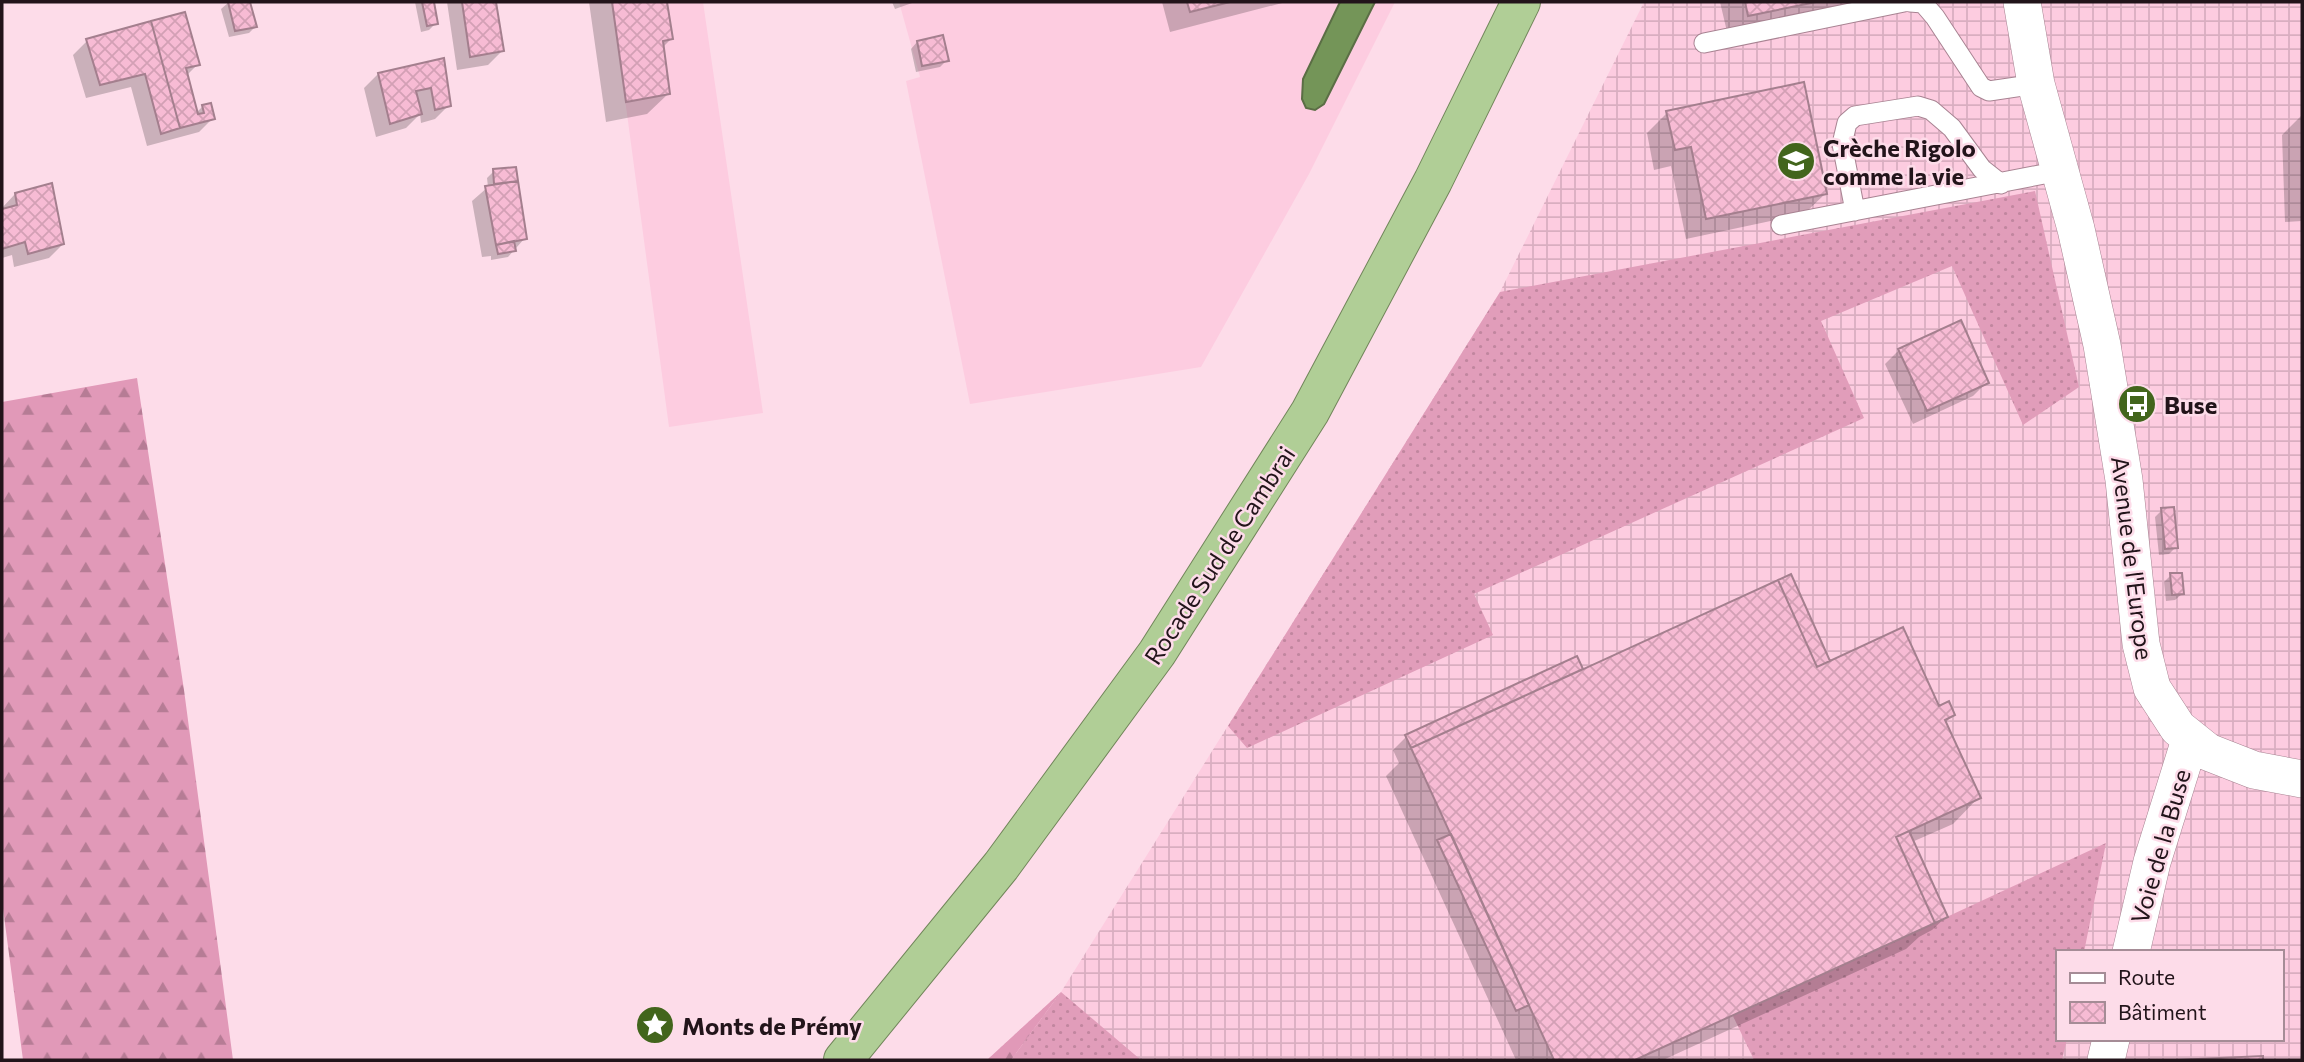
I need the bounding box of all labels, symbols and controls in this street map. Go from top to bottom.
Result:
place label: Crèche Rigolo comme la vie [1823,133,1976,190]
school or university icon: Crèche Rigolo comme la vie [1775,140,1817,182]
bus stop icon: Buse [2116,383,2158,425]
place label: Buse [2164,390,2217,419]
street label: Rocade Sud de Cambrai [1138,440,1300,670]
street label: Avenue de l'Europe [2106,455,2160,661]
street label: Voie de la Buse [2124,765,2196,927]
legend [2056,950,2283,1041]
text: Route [2118,964,2175,989]
text: Bâtiment [2118,999,2207,1024]
place icon: Monts de Prémy [634,1004,676,1046]
place label: Monts de Prémy [682,1011,862,1040]

